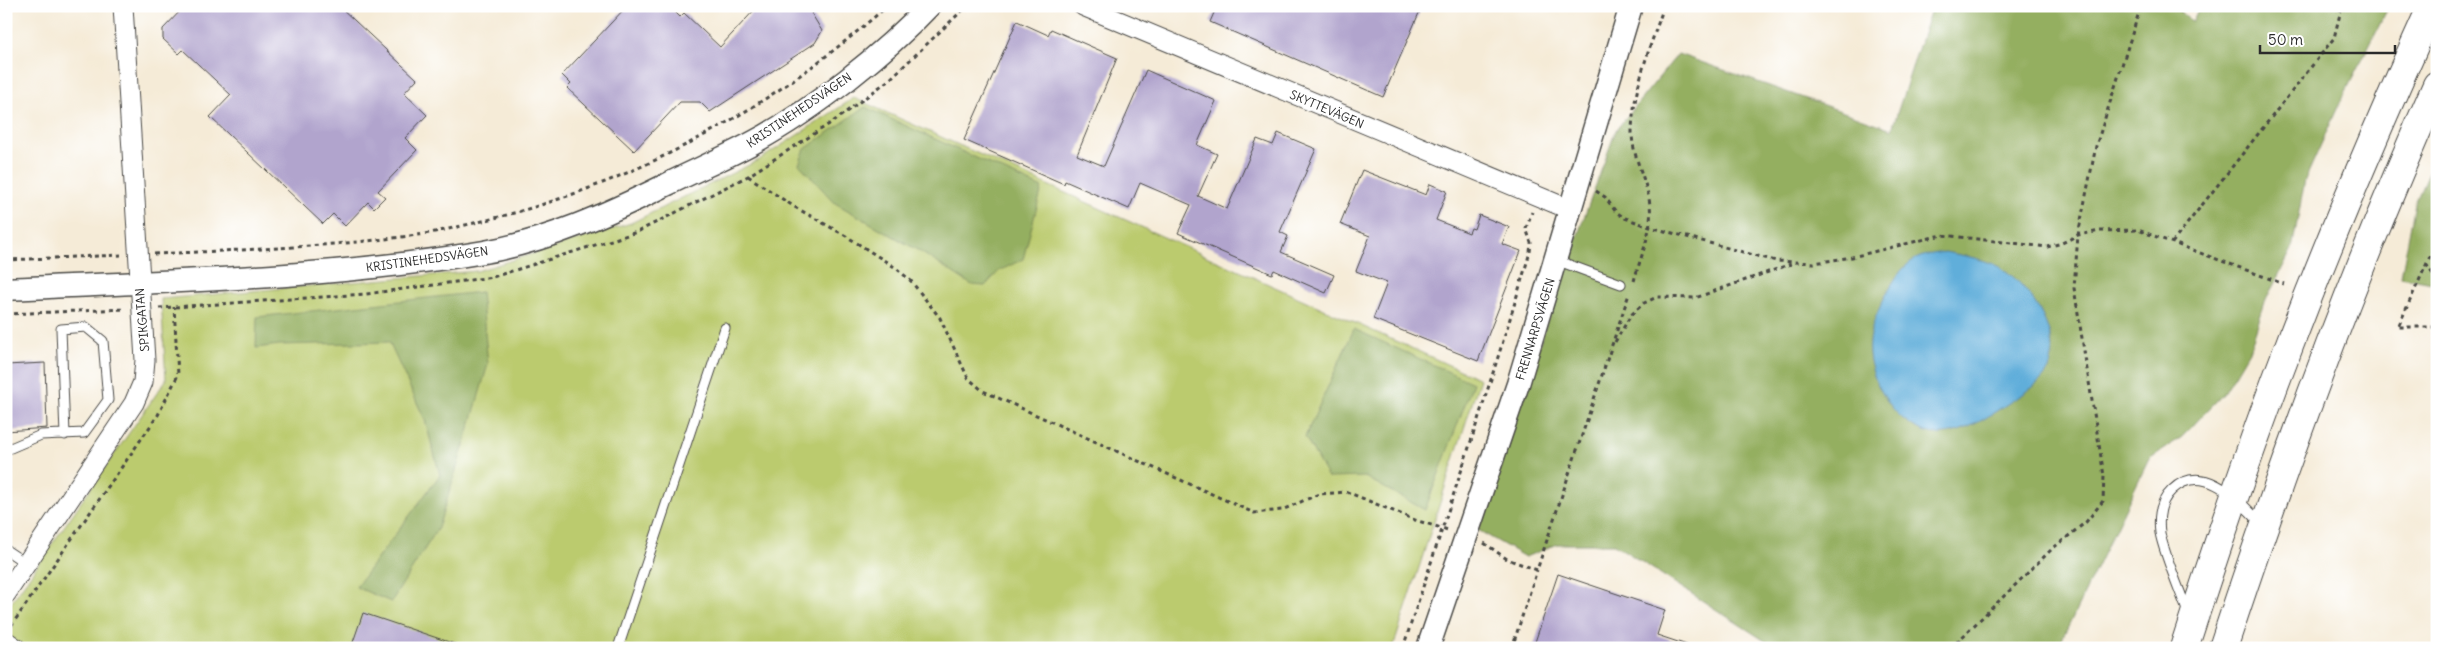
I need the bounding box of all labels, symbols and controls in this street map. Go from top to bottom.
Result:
scale bar [2260,22,2396,54]
text: 50 m [2268,30,2303,49]
street label: KRISTINEHEDSVÄGEN [744,69,854,151]
street label: SKYTTEVÄGEN [1288,87,1366,131]
street label: KRISTINEHEDSVÄGEN [365,243,489,275]
street label: FRENNARPSVÄGEN [1512,276,1558,382]
street label: SPIKGATAN [132,288,152,352]

